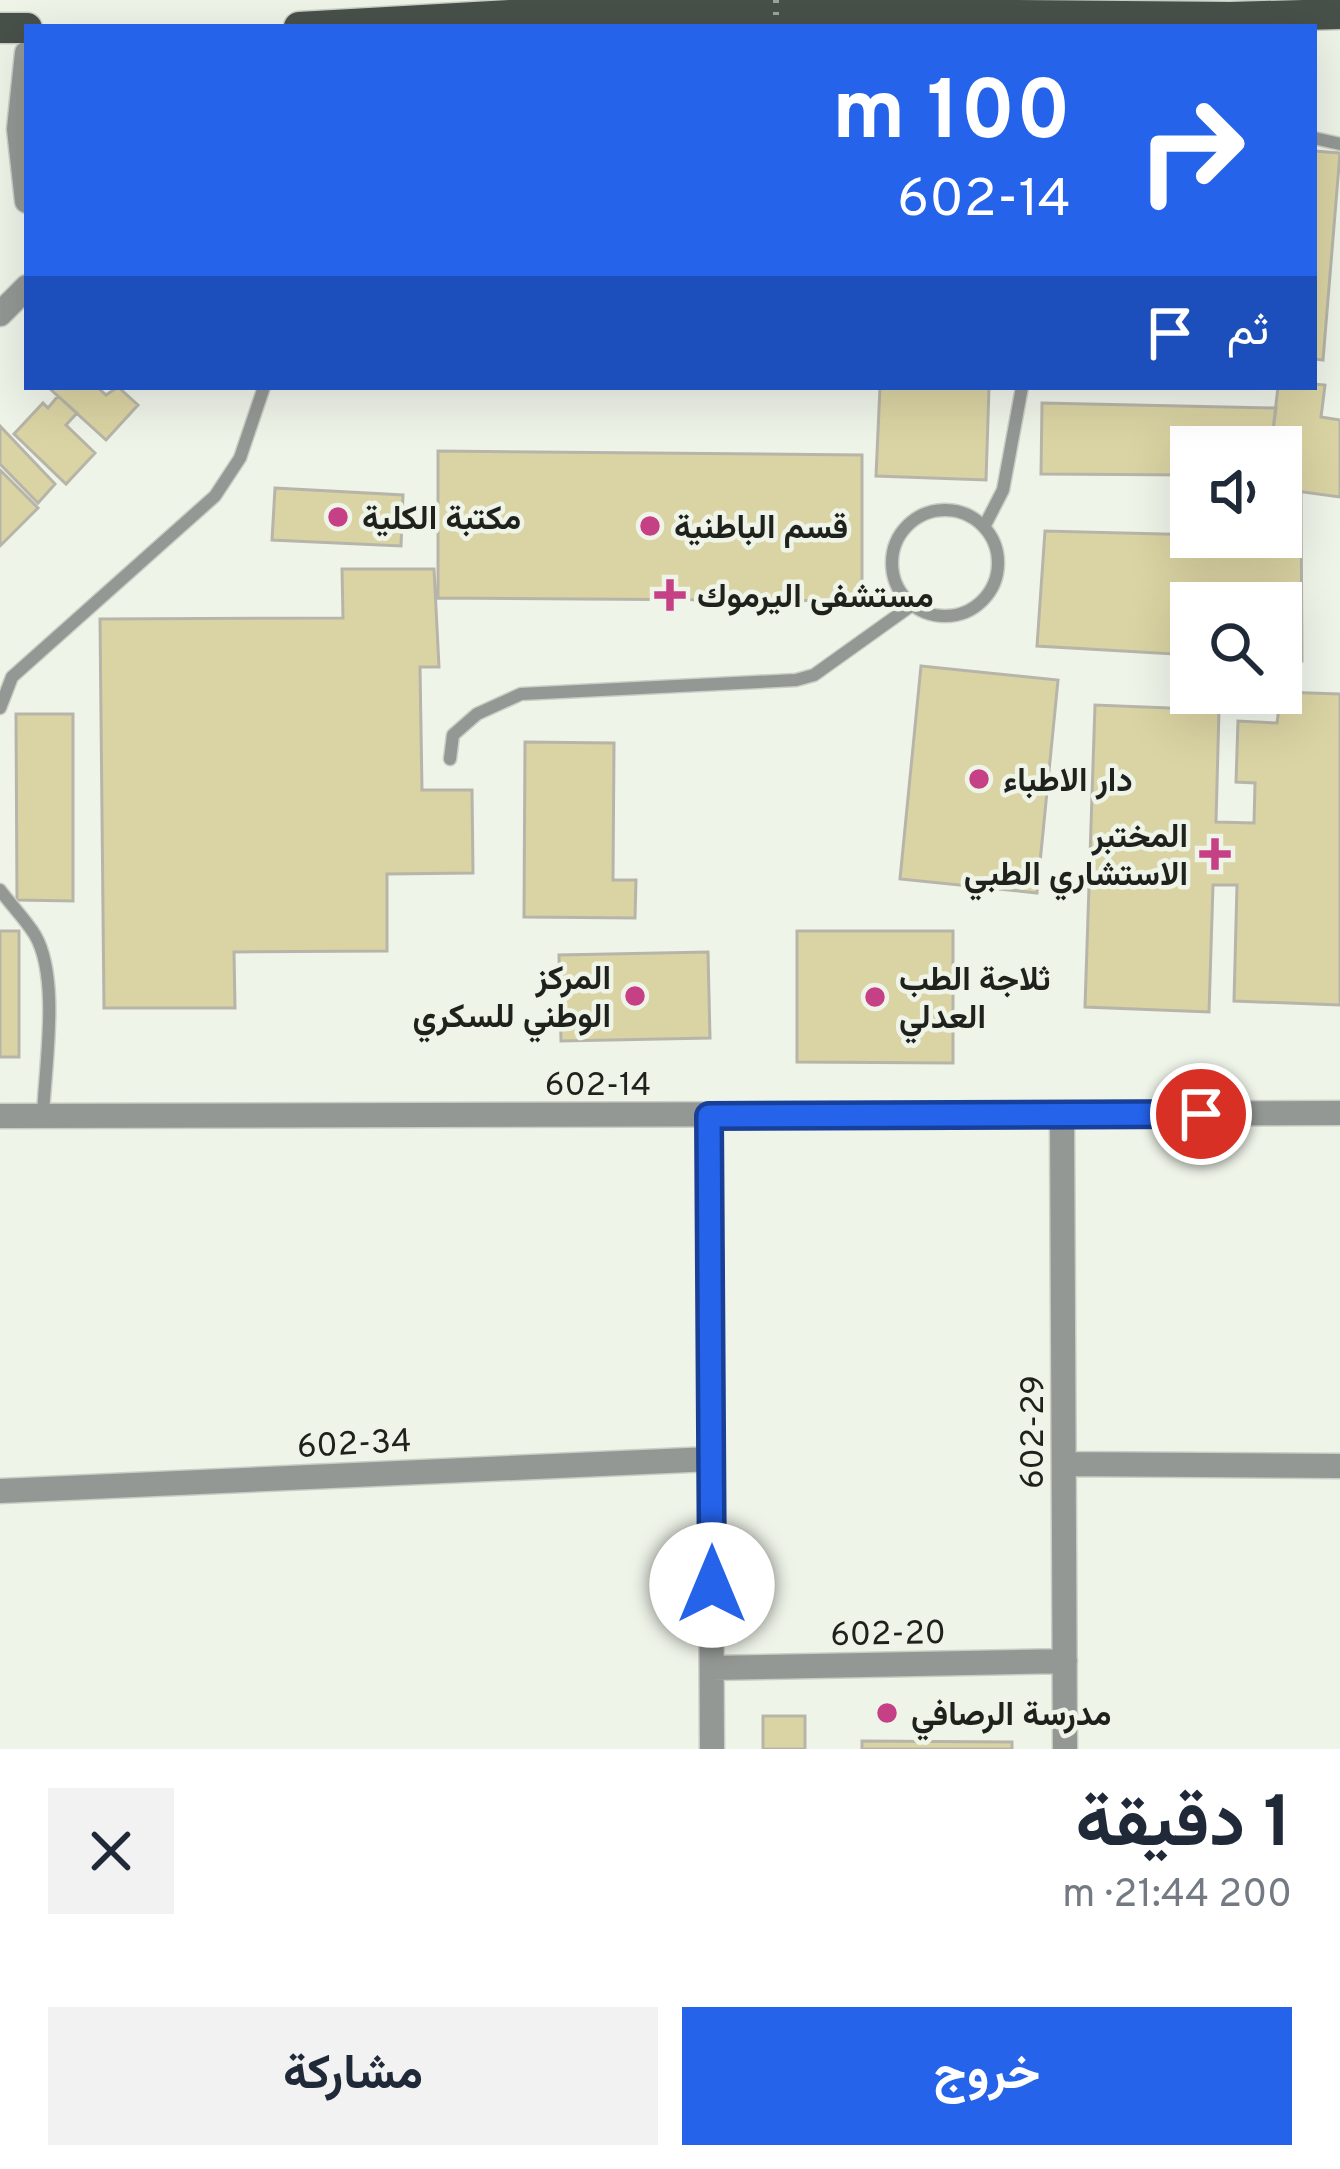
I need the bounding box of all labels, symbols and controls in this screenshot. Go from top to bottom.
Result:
text: 100 m [832,63,1071,169]
icon: right [1113,72,1269,228]
text: 602-14 [897,167,1071,236]
icon: arrive [1137,300,1203,366]
text: ثم [1227,304,1269,361]
map controls [1170,426,1302,714]
button: sound [1170,426,1302,558]
place label: مكتبة الكلية [362,500,521,542]
marker: مكتبة الكلية [325,504,351,530]
place label: قسم الباطنية [674,509,848,551]
marker: قسم الباطنية [637,513,663,539]
place label: مستشفى اليرموك [697,578,934,620]
marker: مستشفى اليرموك [654,579,686,611]
button: search [1170,582,1302,714]
place label: دار الاطباء [1003,762,1133,804]
marker: دار الاطباء [966,766,992,792]
place label: المختبر الاستشاري الطبي [964,818,1188,901]
marker: المختبر الاستشاري الطبي [1199,838,1231,870]
place label: المركز الوطني للسكري [413,960,611,1043]
place label: ثلاجة الطب العدلي [899,961,1050,1044]
marker: المركز الوطني للسكري [622,983,648,1009]
marker: ثلاجة الطب العدلي [862,984,888,1010]
pin [1150,1063,1252,1165]
street label: 602-14 [545,1066,651,1108]
icon: arrive [1168,1081,1234,1147]
street label: 602-29 [1014,1375,1056,1489]
street label: 602-34 [296,1422,413,1470]
position arrow [649,1522,775,1648]
street label: 602-20 [830,1614,946,1658]
place label: مدرسة الرصافي [911,1696,1111,1741]
marker: مدرسة الرصافي [874,1700,900,1726]
text: 1 دقيقة [1075,1781,1292,1873]
button: close [48,1788,174,1914]
text: 200 m · 21:44 [1062,1872,1292,1921]
button: مشاركة [48,2007,658,2145]
button: خروج [682,2007,1292,2145]

